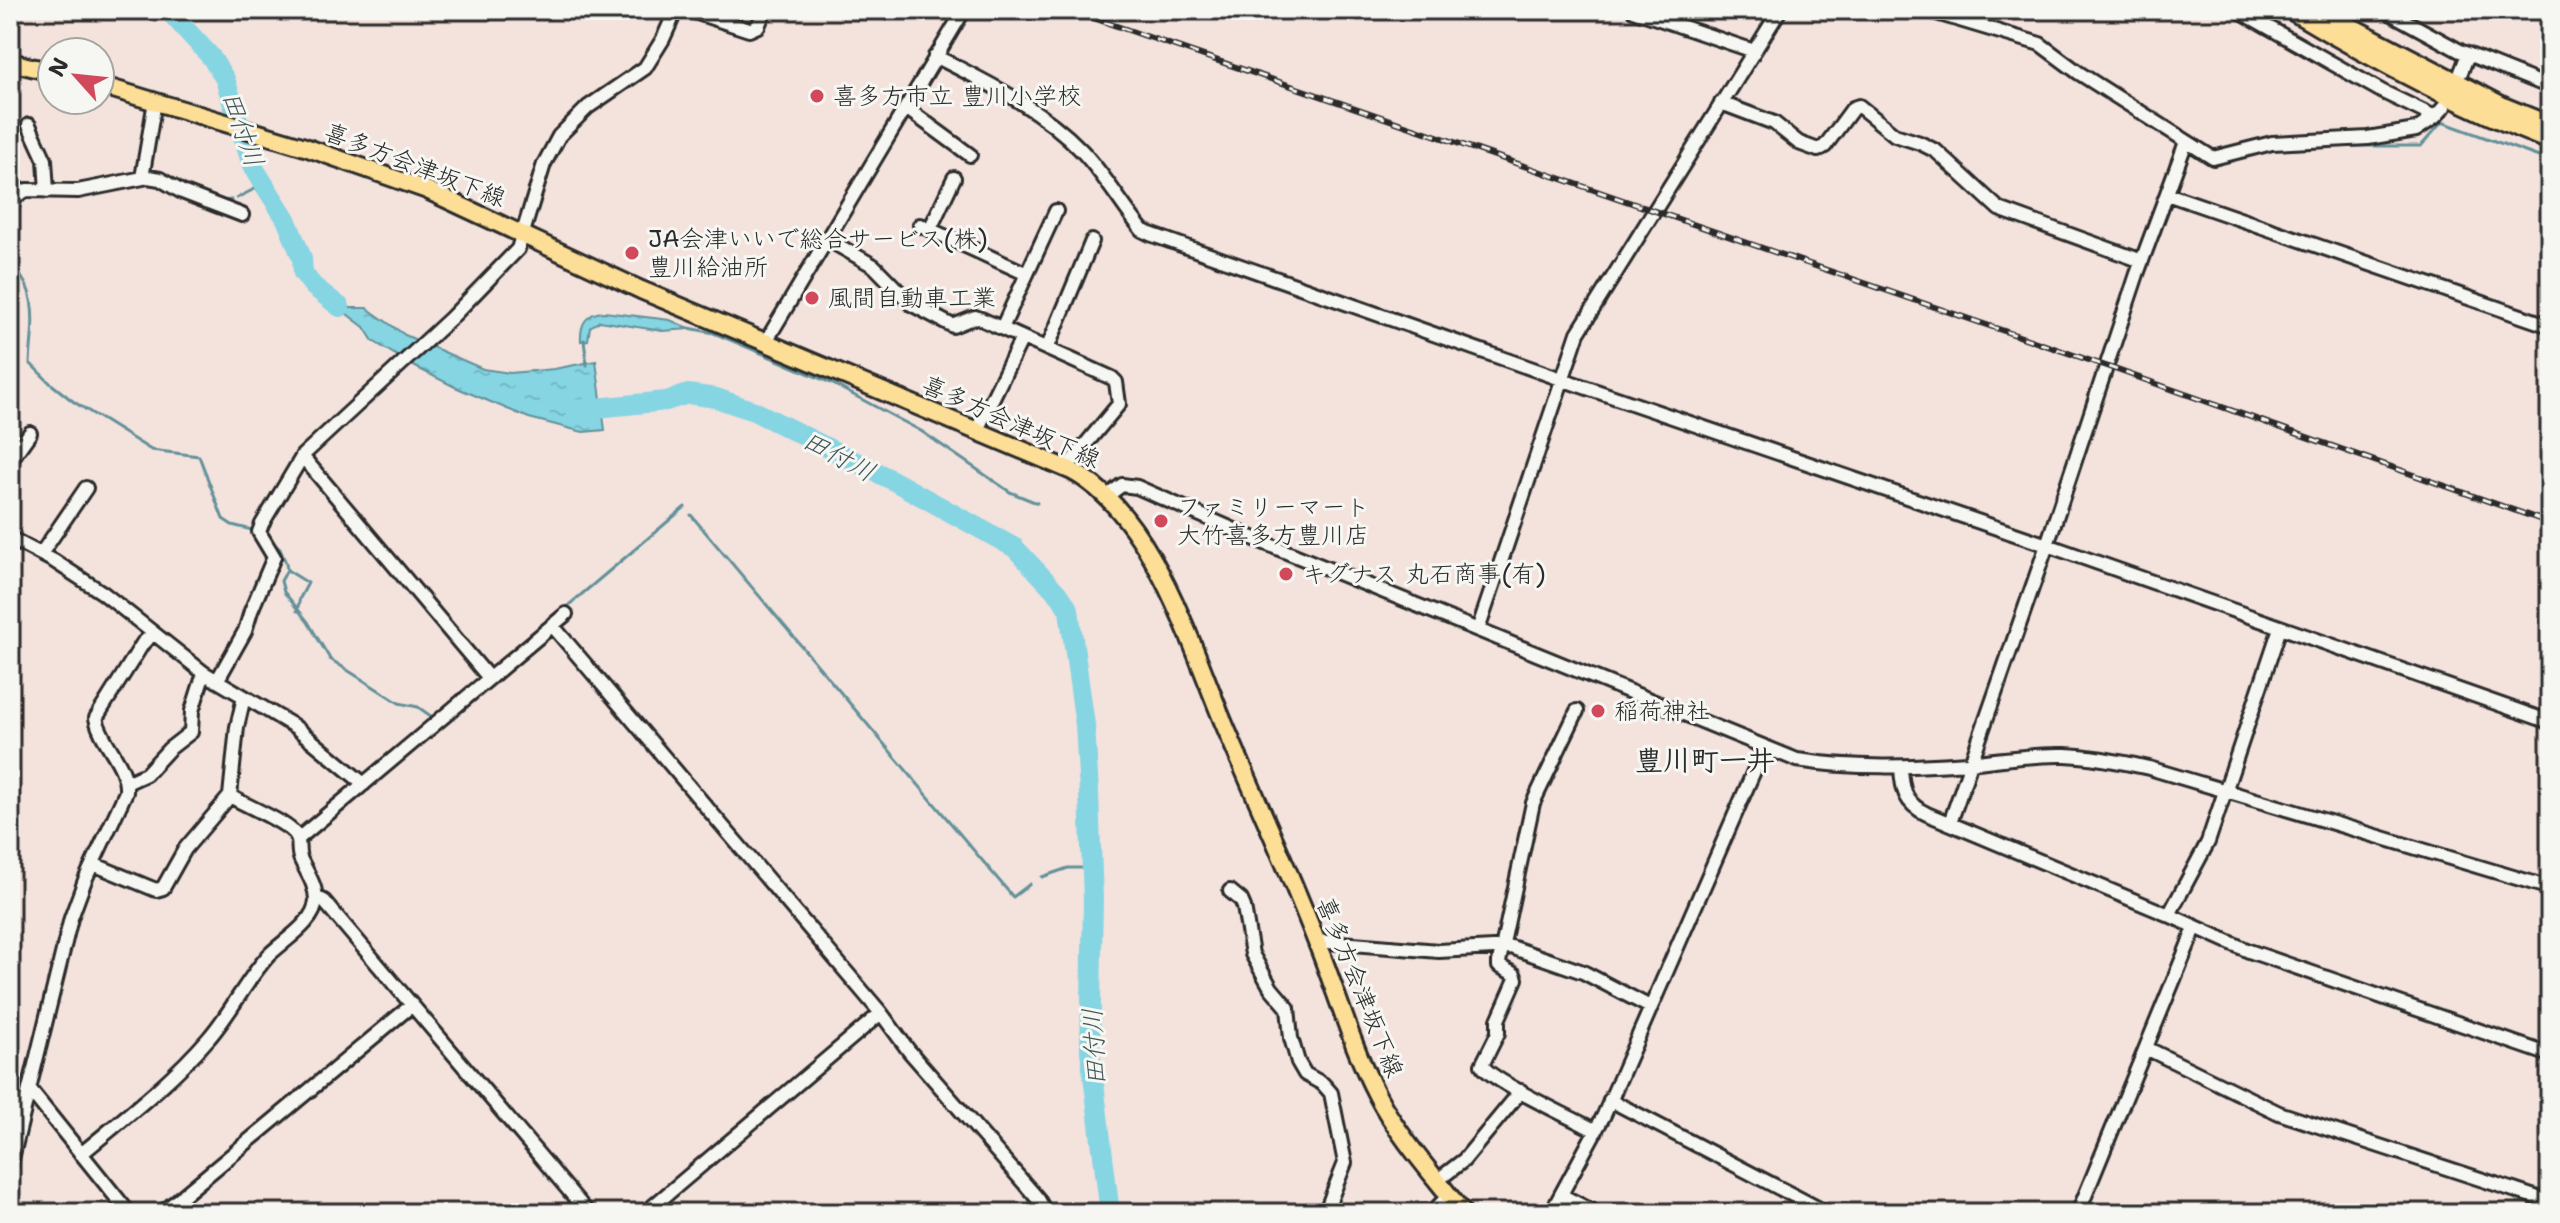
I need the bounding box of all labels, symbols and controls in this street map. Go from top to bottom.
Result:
north arrow [36,36,116,116]
text: N [42,53,76,81]
place label: 喜多方市立 豊川小学校 [833,80,1081,112]
water label: 田付川 [214,86,273,171]
marker: 喜多方市立 豊川小学校 [808,87,826,105]
street label: 喜多方会津坂下線 [320,116,510,214]
place label: JA会津いいで総合サービス(株) 豊川給油所 [648,223,988,283]
marker: JA会津いいで総合サービス(株) 豊川給油所 [623,244,641,262]
place label: 風間自動車工業 [828,282,996,314]
marker: 風間自動車工業 [803,289,821,307]
street label: 喜多方会津坂下線 [917,368,1105,476]
water label: 田付川 [797,422,882,489]
place label: ファミリーマート 大竹喜多方豊川店 [1177,491,1369,551]
marker: ファミリーマート 大竹喜多方豊川店 [1152,512,1170,530]
place label: キグナス 丸石商事(有) [1302,558,1546,590]
marker: キグナス 丸石商事(有) [1277,565,1295,583]
place label: 稲荷神社 [1614,695,1710,727]
marker: 稲荷神社 [1589,702,1607,720]
district label: 豊川町一井 [1635,741,1775,779]
street label: 喜多方会津坂下線 [1309,892,1411,1082]
water label: 田付川 [1074,1007,1113,1087]

